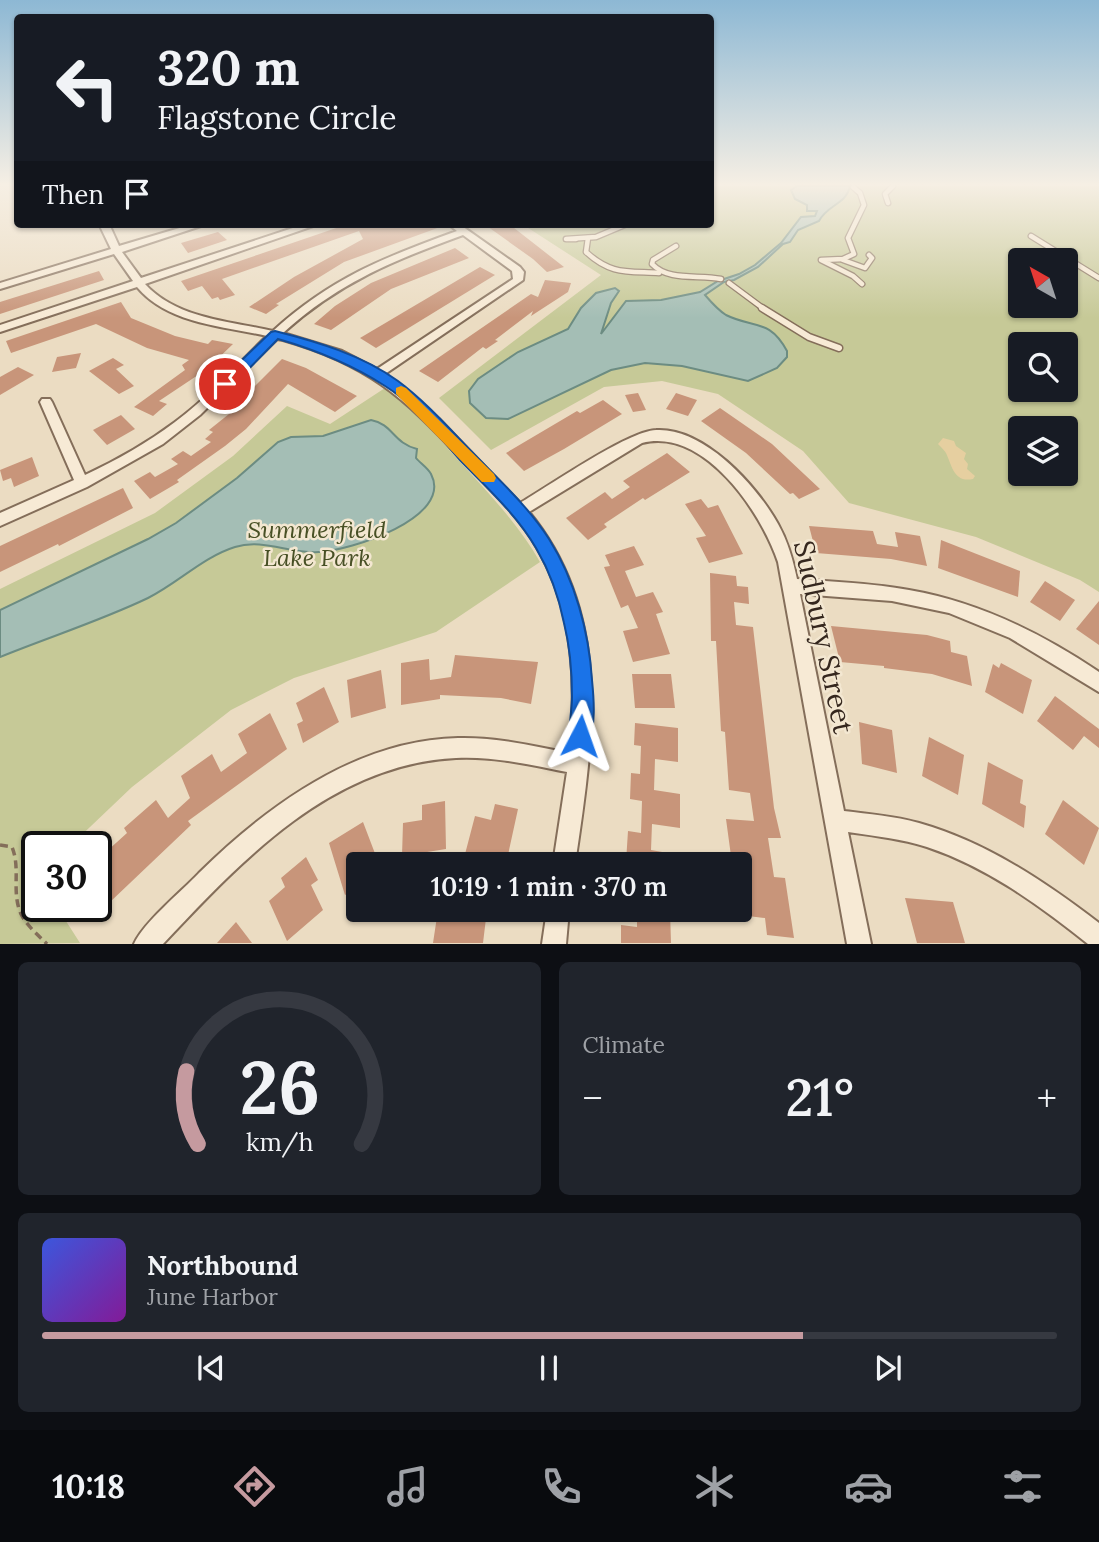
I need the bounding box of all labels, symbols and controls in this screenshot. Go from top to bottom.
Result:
text: 320 m [157,36,300,98]
icon: left [42,42,133,133]
text: Flagstone Circle [157,97,397,138]
icon: arrive [118,175,156,213]
text: Then [42,178,104,211]
north arrow [1008,248,1078,318]
map controls [1008,248,1078,486]
button: search [1008,332,1078,402]
pin [195,354,255,414]
icon: arrive [206,365,244,403]
button: layers [1008,416,1078,486]
park label: Summerfield Lake Park [247,514,387,573]
street label: Sudbury Street [786,537,862,737]
position arrow [543,699,617,773]
speed limit sign: 30 [21,831,112,922]
text: 10:19 · 1 min · 370 m [431,870,667,903]
text: Climate [583,1030,665,1059]
text: 26 [239,1042,320,1135]
text: 21° [786,1064,854,1130]
text: − [583,1074,603,1122]
text: + [1037,1074,1057,1122]
text: km/h [245,1126,313,1158]
text: Northbound [147,1249,298,1282]
text: June Harbor [147,1282,278,1311]
icon: previous [192,1349,230,1387]
icon: pause [530,1349,568,1387]
icon: next [869,1349,907,1387]
icon: directions [230,1462,279,1511]
icon: music [383,1462,432,1511]
icon: phone [537,1462,586,1511]
icon: climate [690,1462,739,1511]
icon: car [844,1462,893,1511]
icon: filters [998,1462,1047,1511]
text: 10:18 [52,1466,125,1507]

